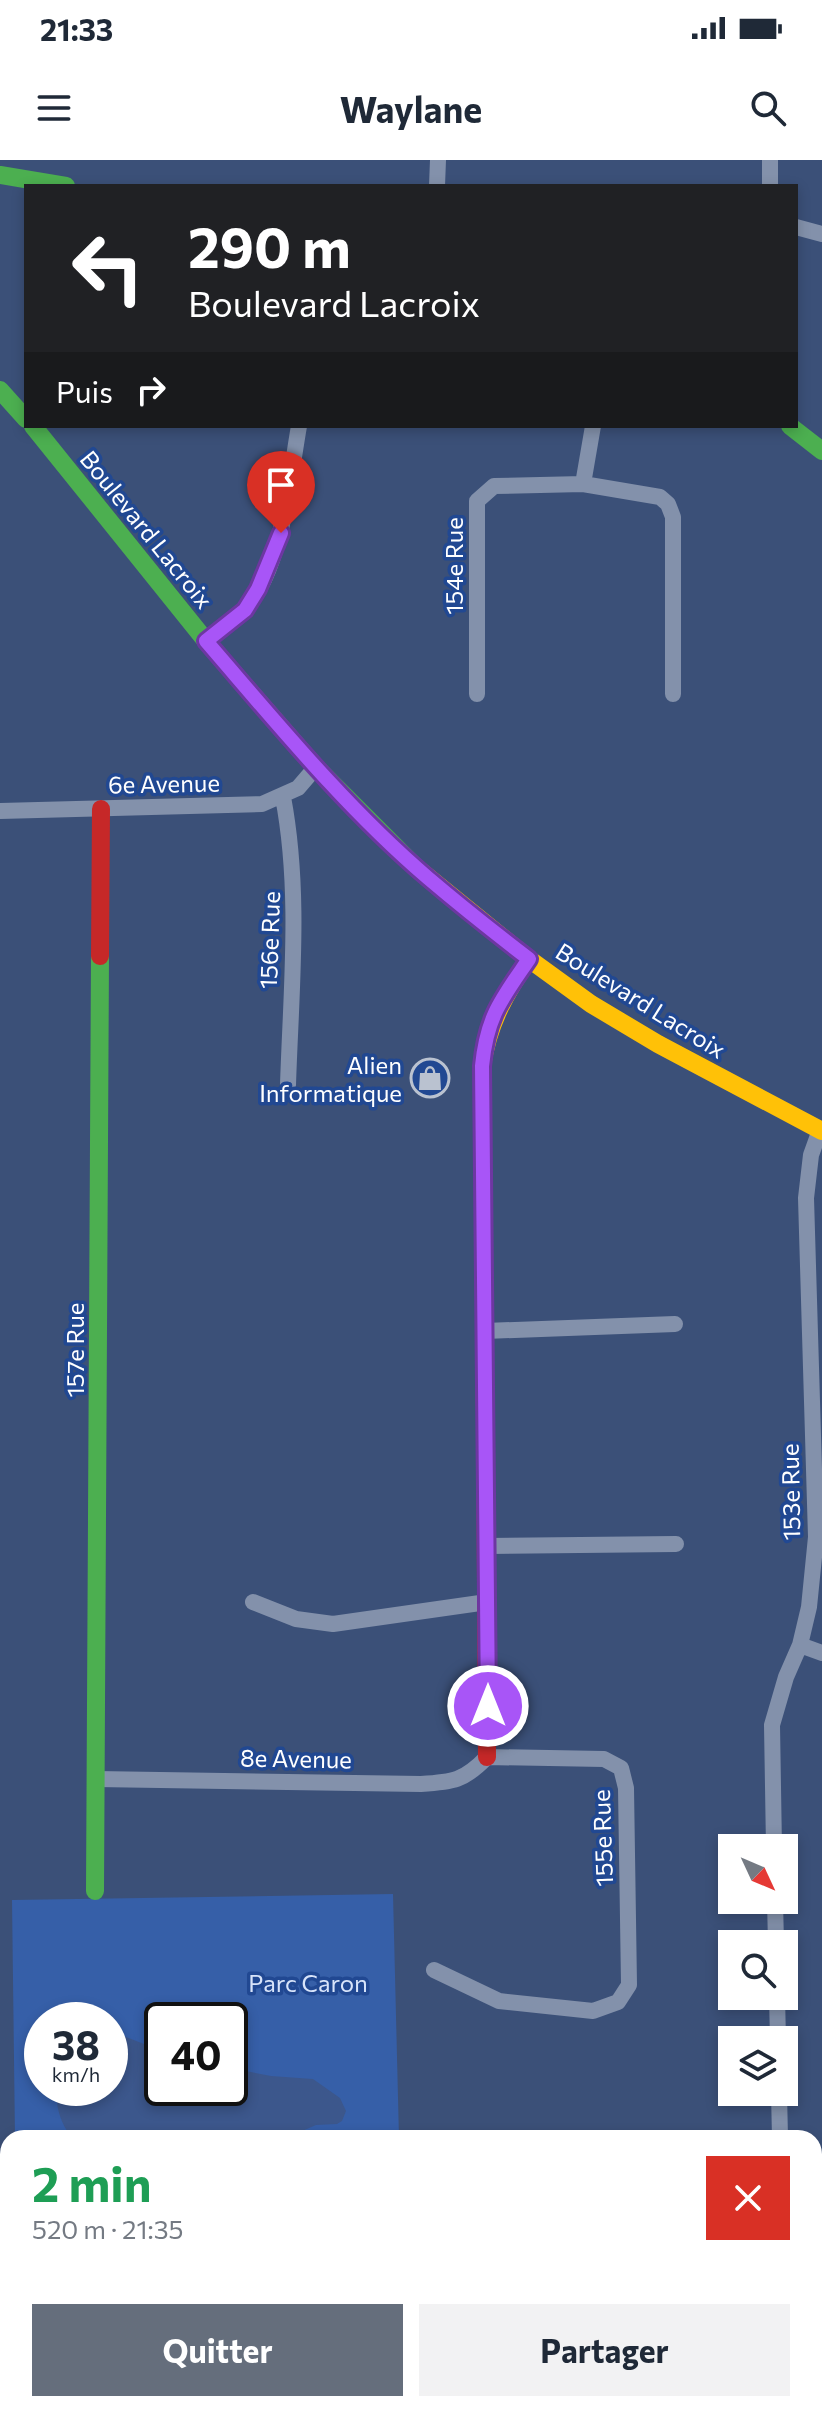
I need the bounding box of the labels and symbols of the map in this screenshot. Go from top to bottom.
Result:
street label: Boulevard Lacroix [75,444,220,614]
pin [247,451,315,533]
street label: 154e Rue [439,517,468,615]
street label: 6e Avenue [108,768,220,798]
street label: 156e Rue [253,891,285,989]
street label: Boulevard Lacroix [551,936,731,1064]
place label: Alien Informatique [259,1050,402,1107]
shop icon: Alien Informatique [409,1057,451,1099]
street label: 157e Rue [60,1302,89,1398]
street label: 153e Rue [775,1443,805,1541]
position arrow [446,1664,530,1748]
street label: 8e Avenue [240,1743,352,1773]
street label: 155e Rue [586,1789,618,1887]
north arrow [718,1834,798,1914]
park label: Parc Caron [248,1968,368,1997]
speed limit sign: 40 [144,2002,248,2106]

